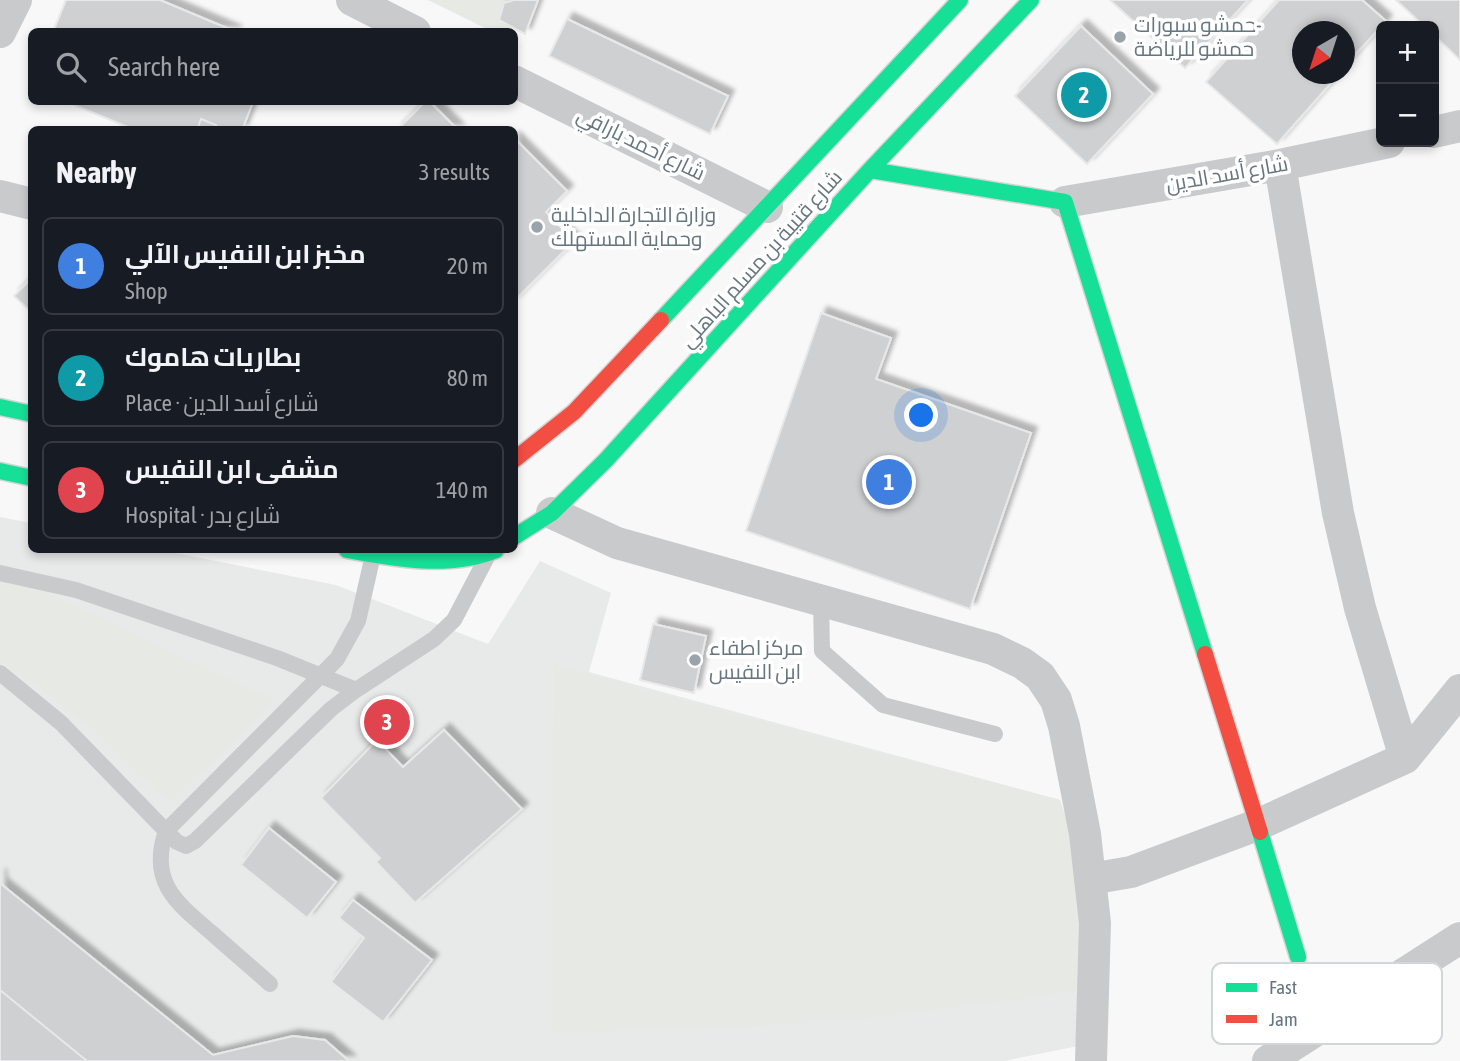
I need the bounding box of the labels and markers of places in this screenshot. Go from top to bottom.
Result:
place label: حمشو سبورات- حمشو للرياضة [1134,12,1262,61]
marker: حمشو سبورات- حمشو للرياضة [1112,29,1128,45]
pin: 2 [1061,69,1107,121]
place label: وزارة التجارة الداخلية وحماية المستهلك [551,202,716,252]
marker: وزارة التجارة الداخلية وحماية المستهلك [529,219,545,235]
pin: 1 [866,456,912,508]
place label: مركز اطفاء ابن النفيس [709,635,803,685]
marker: مركز اطفاء ابن النفيس [687,652,703,668]
pin: 3 [364,696,410,748]

